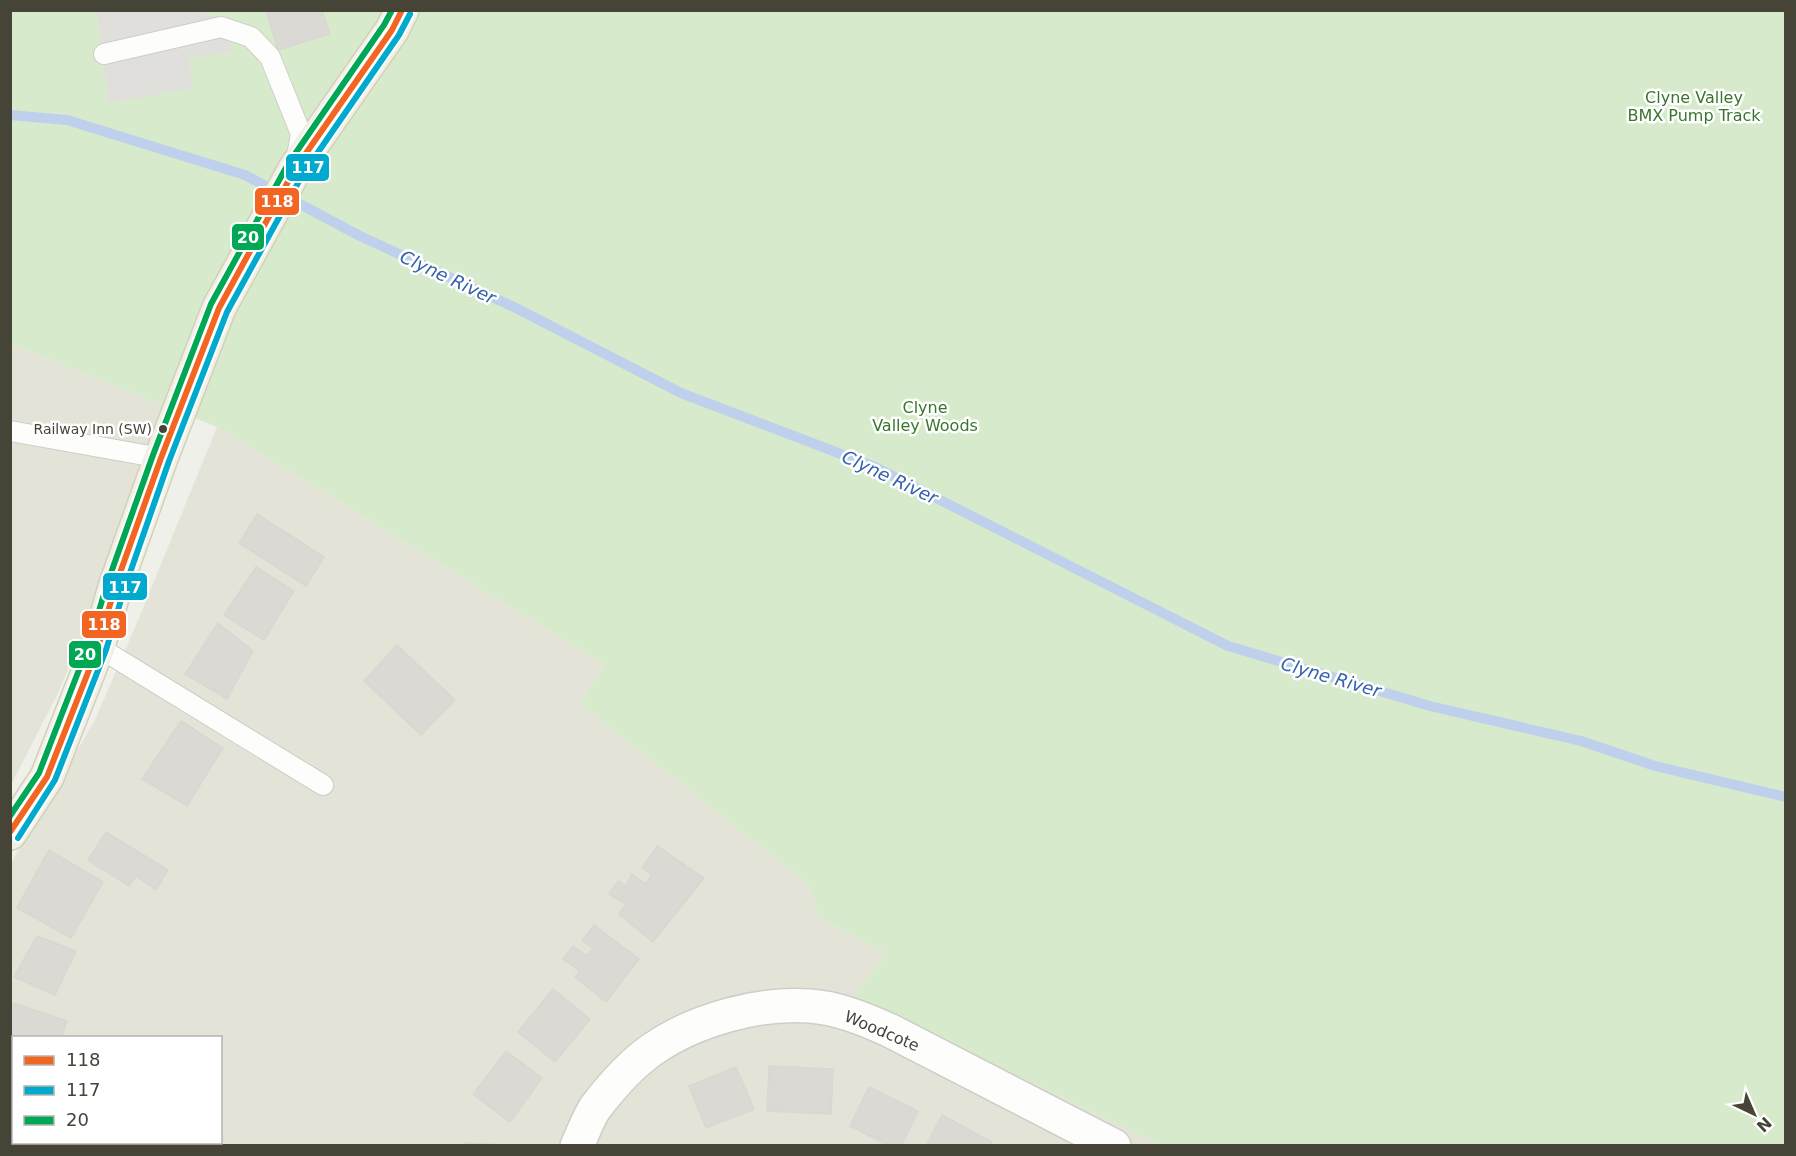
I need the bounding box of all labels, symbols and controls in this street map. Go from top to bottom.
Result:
park label: Clyne Valley BMX Pump Track [1627,88,1761,125]
line badge: 117 [285,153,330,182]
text: 117 [291,158,325,177]
line badge: 118 [254,187,300,216]
text: 118 [260,192,294,211]
line badge: 20 [231,223,265,251]
text: 20 [237,228,259,247]
water label: Clyne River [397,246,501,309]
park label: Clyne Valley Woods [872,398,978,435]
place label: Railway Inn (SW) [33,421,152,437]
marker: Railway Inn (SW) [157,423,169,435]
water label: Clyne River [839,446,943,509]
line badge: 117 [102,572,148,601]
text: 117 [108,578,142,597]
line badge: 118 [81,610,127,639]
text: 118 [87,615,121,634]
line badge: 20 [68,640,102,669]
text: 20 [74,645,96,664]
water label: Clyne River [1279,653,1385,702]
street label: Woodcote [842,1007,922,1055]
legend [12,1036,222,1144]
text: 118 [66,1049,100,1070]
text: 117 [66,1079,100,1100]
north arrow [1724,1084,1784,1144]
text: 20 [66,1109,89,1130]
text: N [1753,1113,1775,1136]

